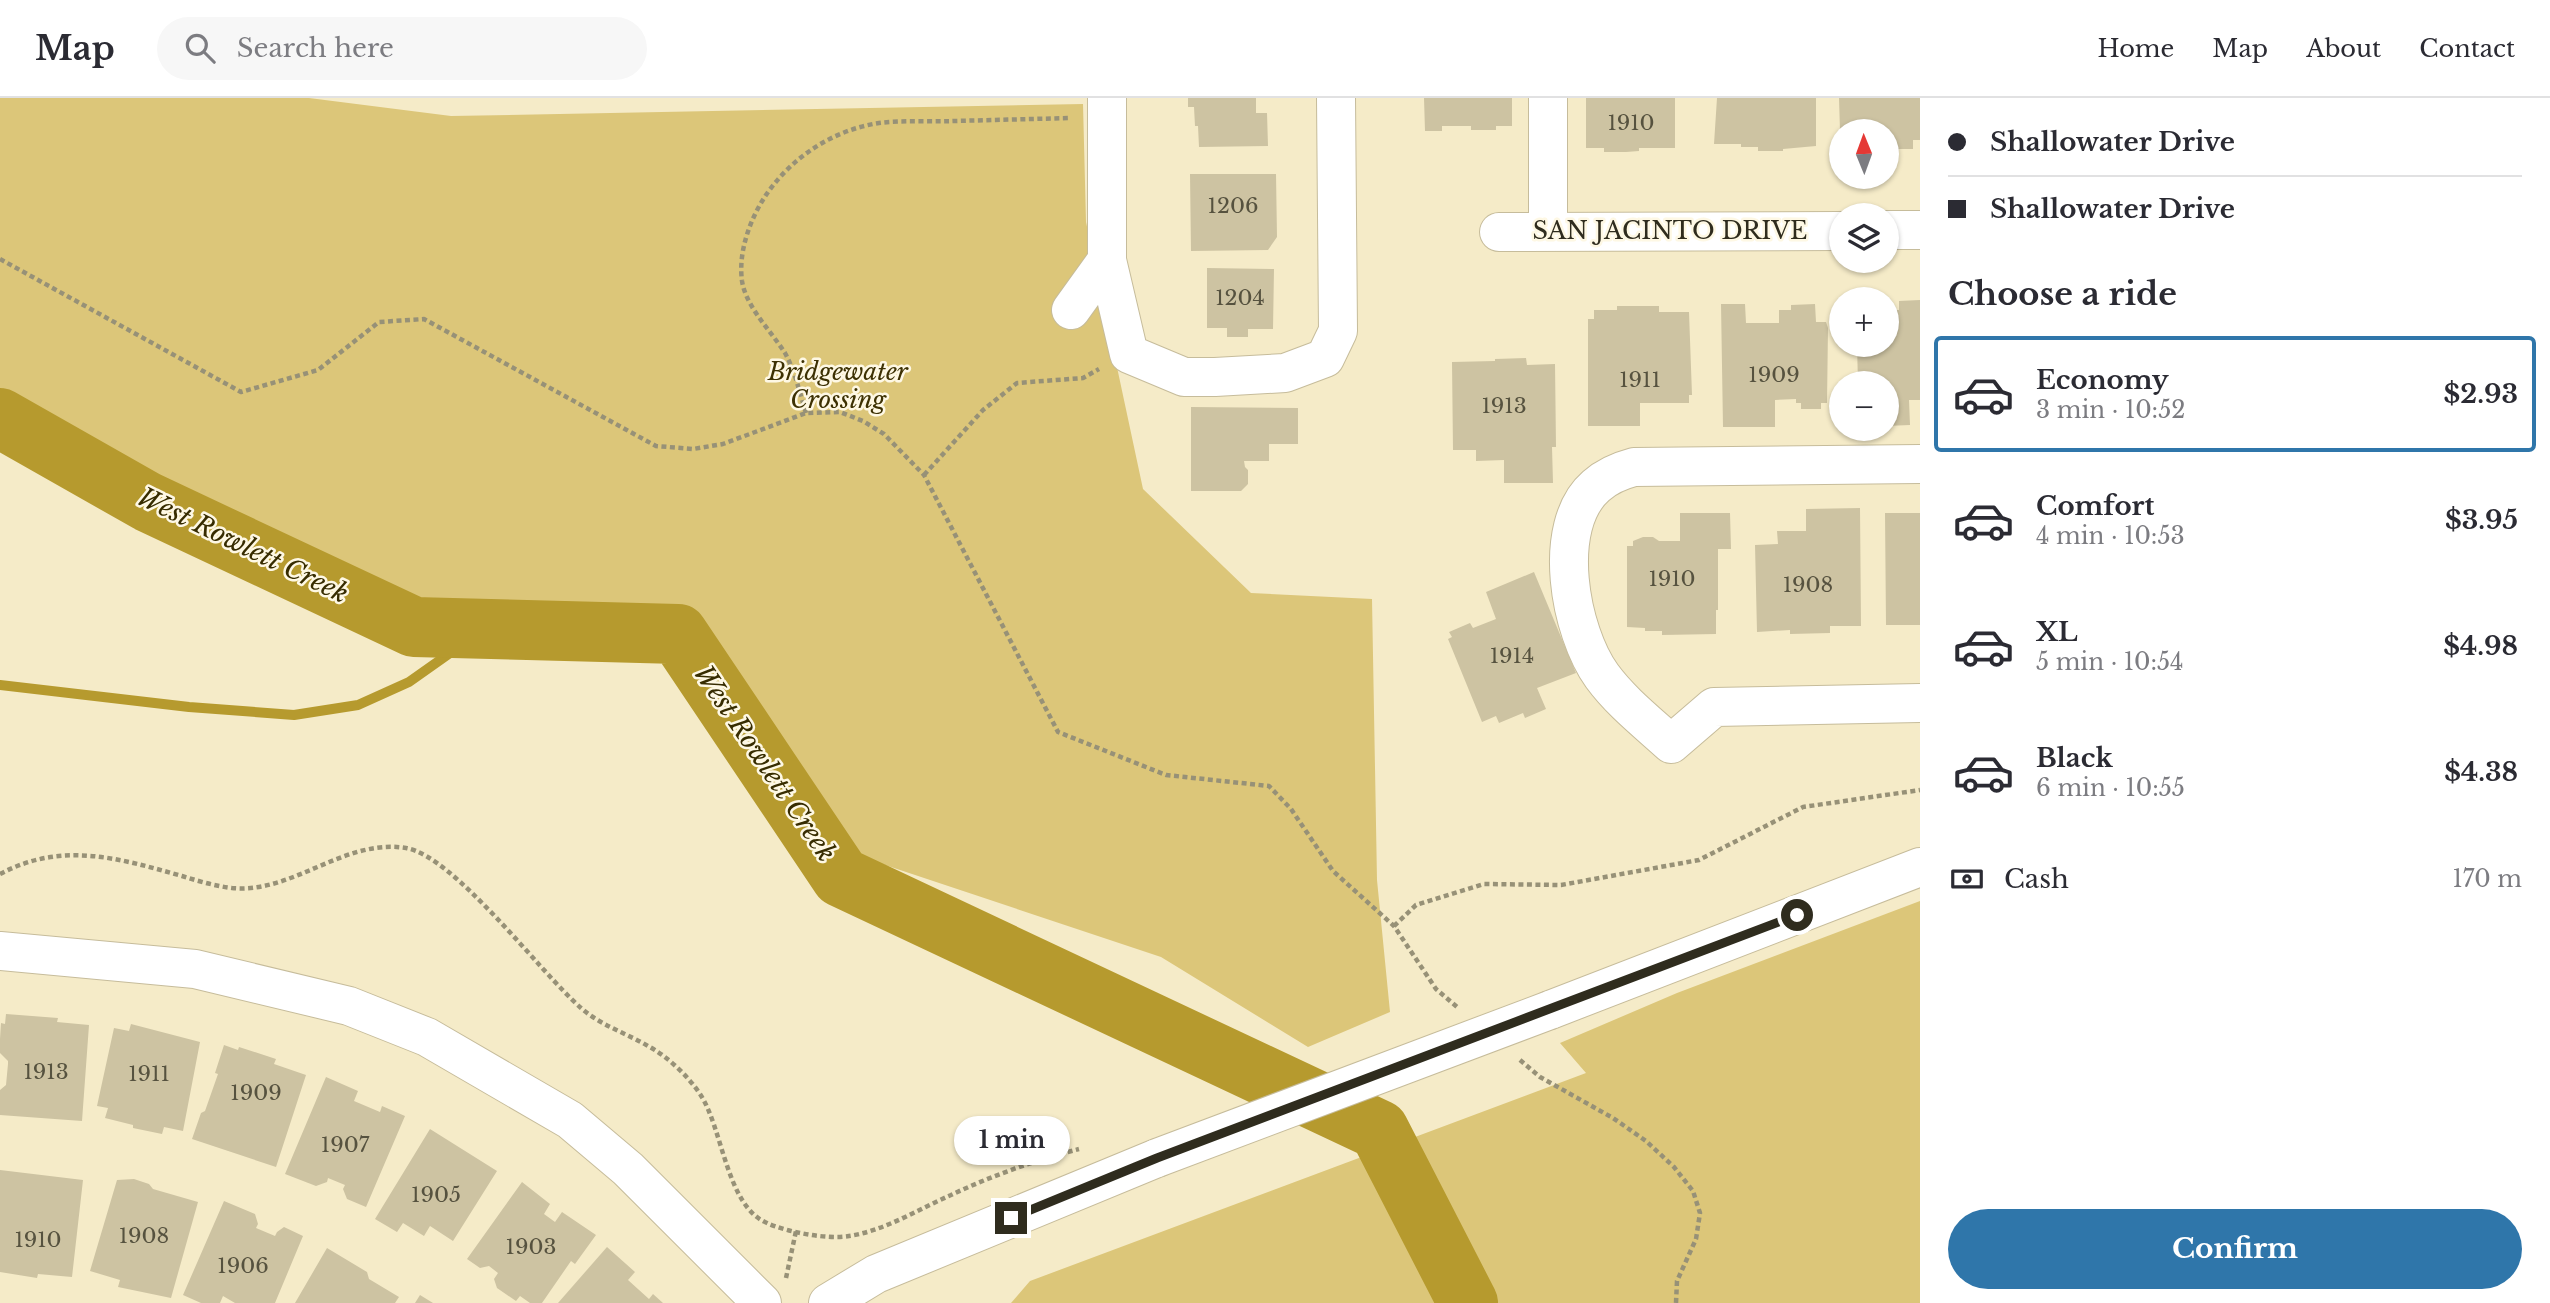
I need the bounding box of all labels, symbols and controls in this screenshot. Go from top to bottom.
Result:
search box [157,17,647,80]
text: Map [35,28,115,69]
icon: search [181,29,219,67]
text: Search here [237,32,394,64]
text: Home [2098,34,2174,63]
text: Map [2212,34,2268,63]
text: About [2306,34,2381,63]
text: Contact [2419,34,2515,63]
house number: 1910 [1607,110,1655,136]
north arrow [1829,119,1899,189]
map controls [1829,119,1899,441]
text: Shallowater Drive [1990,126,2235,158]
house number: 1206 [1208,193,1258,219]
text: Shallowater Drive [1990,193,2235,225]
button: layers [1829,203,1899,273]
street label: SAN JACINTO DRIVE [1533,216,1807,245]
text: Choose a ride [1948,274,2177,314]
house number: 1204 [1215,285,1265,311]
button: + [1829,287,1899,357]
park label: Bridgewater Crossing [767,357,909,414]
house number: 1909 [1748,362,1800,388]
icon: car [1952,363,2015,426]
text: Economy [2036,364,2169,396]
house number: 1911 [1619,367,1661,393]
button: − [1829,371,1899,441]
text: $2.93 [2443,378,2518,410]
house number: 1913 [1481,393,1527,419]
text: 3 min · 10:52 [2036,396,2185,424]
water label: West Rowlett Creek [133,480,353,610]
icon: car [1952,489,2015,552]
text: Comfort [2036,490,2154,522]
text: $3.95 [2445,504,2518,536]
text: 4 min · 10:53 [2036,522,2185,550]
house number: 1910 [1648,566,1696,592]
house number: 1908 [1783,572,1833,598]
icon: car [1952,615,2015,678]
text: XL [2036,616,2078,648]
text: $4.98 [2443,630,2518,662]
house number: 1914 [1490,643,1534,669]
text: 5 min · 10:54 [2036,648,2184,676]
water label: West Rowlett Creek [687,659,843,867]
icon: car [1952,741,2015,804]
text: Black [2036,742,2113,774]
text: $4.38 [2444,756,2518,788]
text: 6 min · 10:55 [2036,774,2185,802]
icon: cash [1948,860,1986,898]
text: Cash [2004,863,2069,895]
text: 170 m [2452,865,2522,893]
route start [1781,899,1813,931]
house number: 1913 [23,1059,69,1085]
house number: 1911 [128,1061,170,1087]
house number: 1909 [230,1080,282,1106]
callout: 1 min [953,1116,1069,1166]
text: 1 min [979,1126,1045,1154]
house number: 1907 [321,1132,370,1158]
house number: 1905 [411,1182,461,1208]
route end [995,1202,1027,1234]
button: Confirm [1948,1209,2522,1289]
house number: 1908 [119,1223,169,1249]
house number: 1910 [14,1227,62,1253]
house number: 1903 [506,1234,556,1260]
house number: 1906 [217,1253,269,1279]

